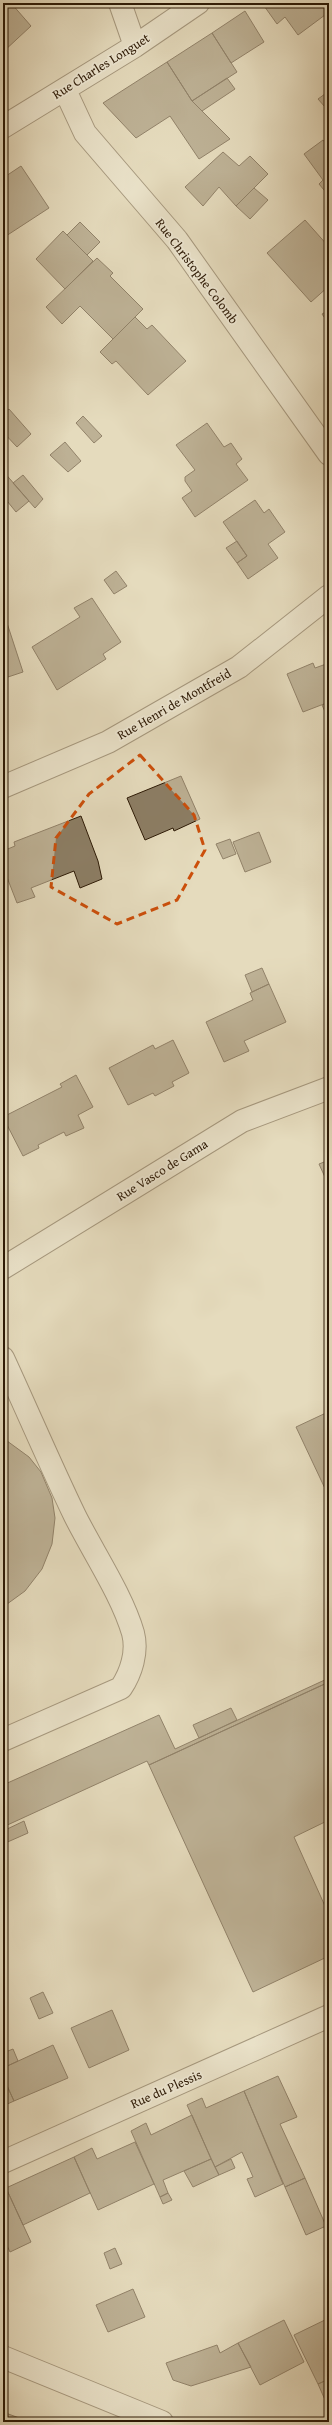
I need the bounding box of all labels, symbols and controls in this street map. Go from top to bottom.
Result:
street label: Rue Charles Longuet [49,28,154,104]
street label: Rue Christophe Colomb [151,214,243,328]
street label: Rue Henri de Montfreid [114,664,234,744]
street label: Rue Vasco de Gama [113,1134,212,1206]
street label: Rue du Plessis [127,2065,205,2113]

